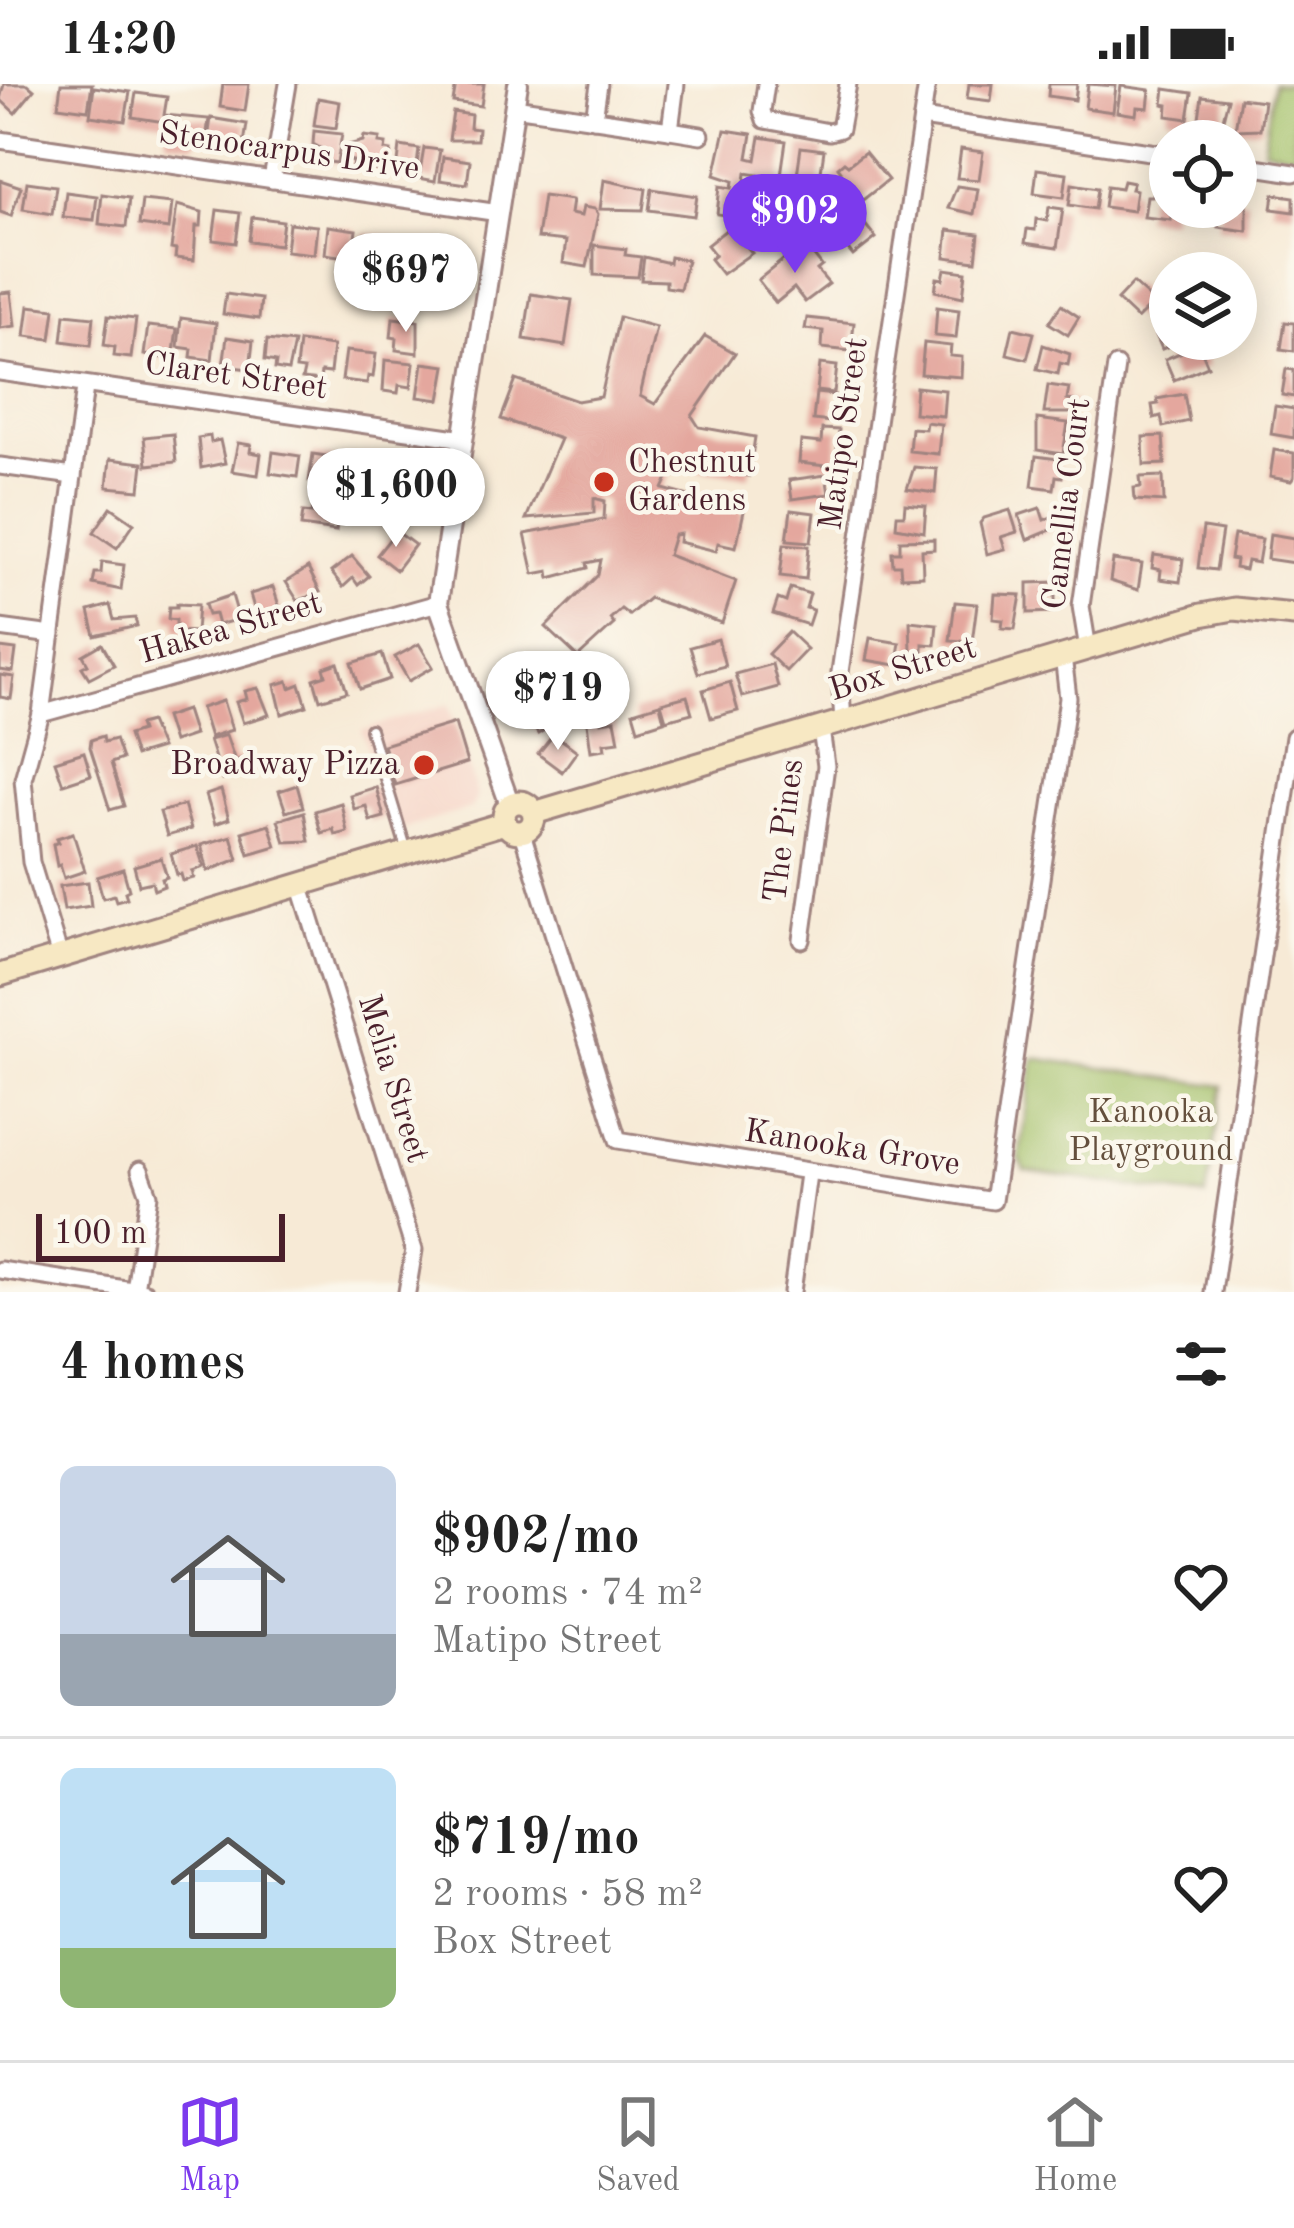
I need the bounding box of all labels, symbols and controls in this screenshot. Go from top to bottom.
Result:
text: 14:20 [60,19,177,64]
street label: Stenocarpus Drive [156,117,422,187]
map controls [1149,120,1257,360]
button: locate [1149,120,1257,228]
pin: $902 [724,174,866,276]
text: $902 [750,193,840,232]
pin: $697 [335,233,477,335]
text: $697 [361,252,451,291]
button: layers [1149,252,1257,360]
street label: Matipo Street [815,335,875,533]
street label: Claret Street [142,348,330,406]
street label: Camellia Court [1039,396,1097,612]
place label: Chestnut Gardens [628,447,756,518]
pin: $1,600 [298,448,494,550]
text: $1,600 [334,467,458,506]
marker: Chestnut Gardens [591,469,617,495]
street label: Hakea Street [136,587,326,671]
street label: Box Street [825,632,981,708]
pin: $719 [487,651,629,753]
text: $719 [513,670,603,709]
place label: Broadway Pizza [170,749,400,782]
marker: Broadway Pizza [411,752,437,778]
street label: The Pines [760,757,810,905]
street label: Melia Street [351,991,433,1167]
park label: Kanooka Playground [1069,1097,1234,1168]
street label: Kanooka Grove [742,1116,962,1182]
scale bar [36,1208,285,1261]
text: 100 m [54,1218,147,1251]
icon: filters [1168,1331,1234,1397]
text: 4 homes [60,1339,245,1390]
text: $902/mo [432,1513,640,1564]
icon: home [156,1514,300,1658]
icon: heart [1168,1553,1234,1619]
text: 2 rooms · 74 m² [432,1574,703,1613]
text: Matipo Street [432,1622,662,1661]
text: $719/mo [432,1814,640,1865]
icon: home [156,1816,300,1960]
icon: heart [1168,1855,1234,1921]
text: 2 rooms · 58 m² [432,1875,703,1914]
text: Box Street [432,1923,612,1962]
tab: Map [177,2089,243,2202]
tab: Saved [596,2089,680,2202]
tab: Home [1034,2089,1117,2202]

